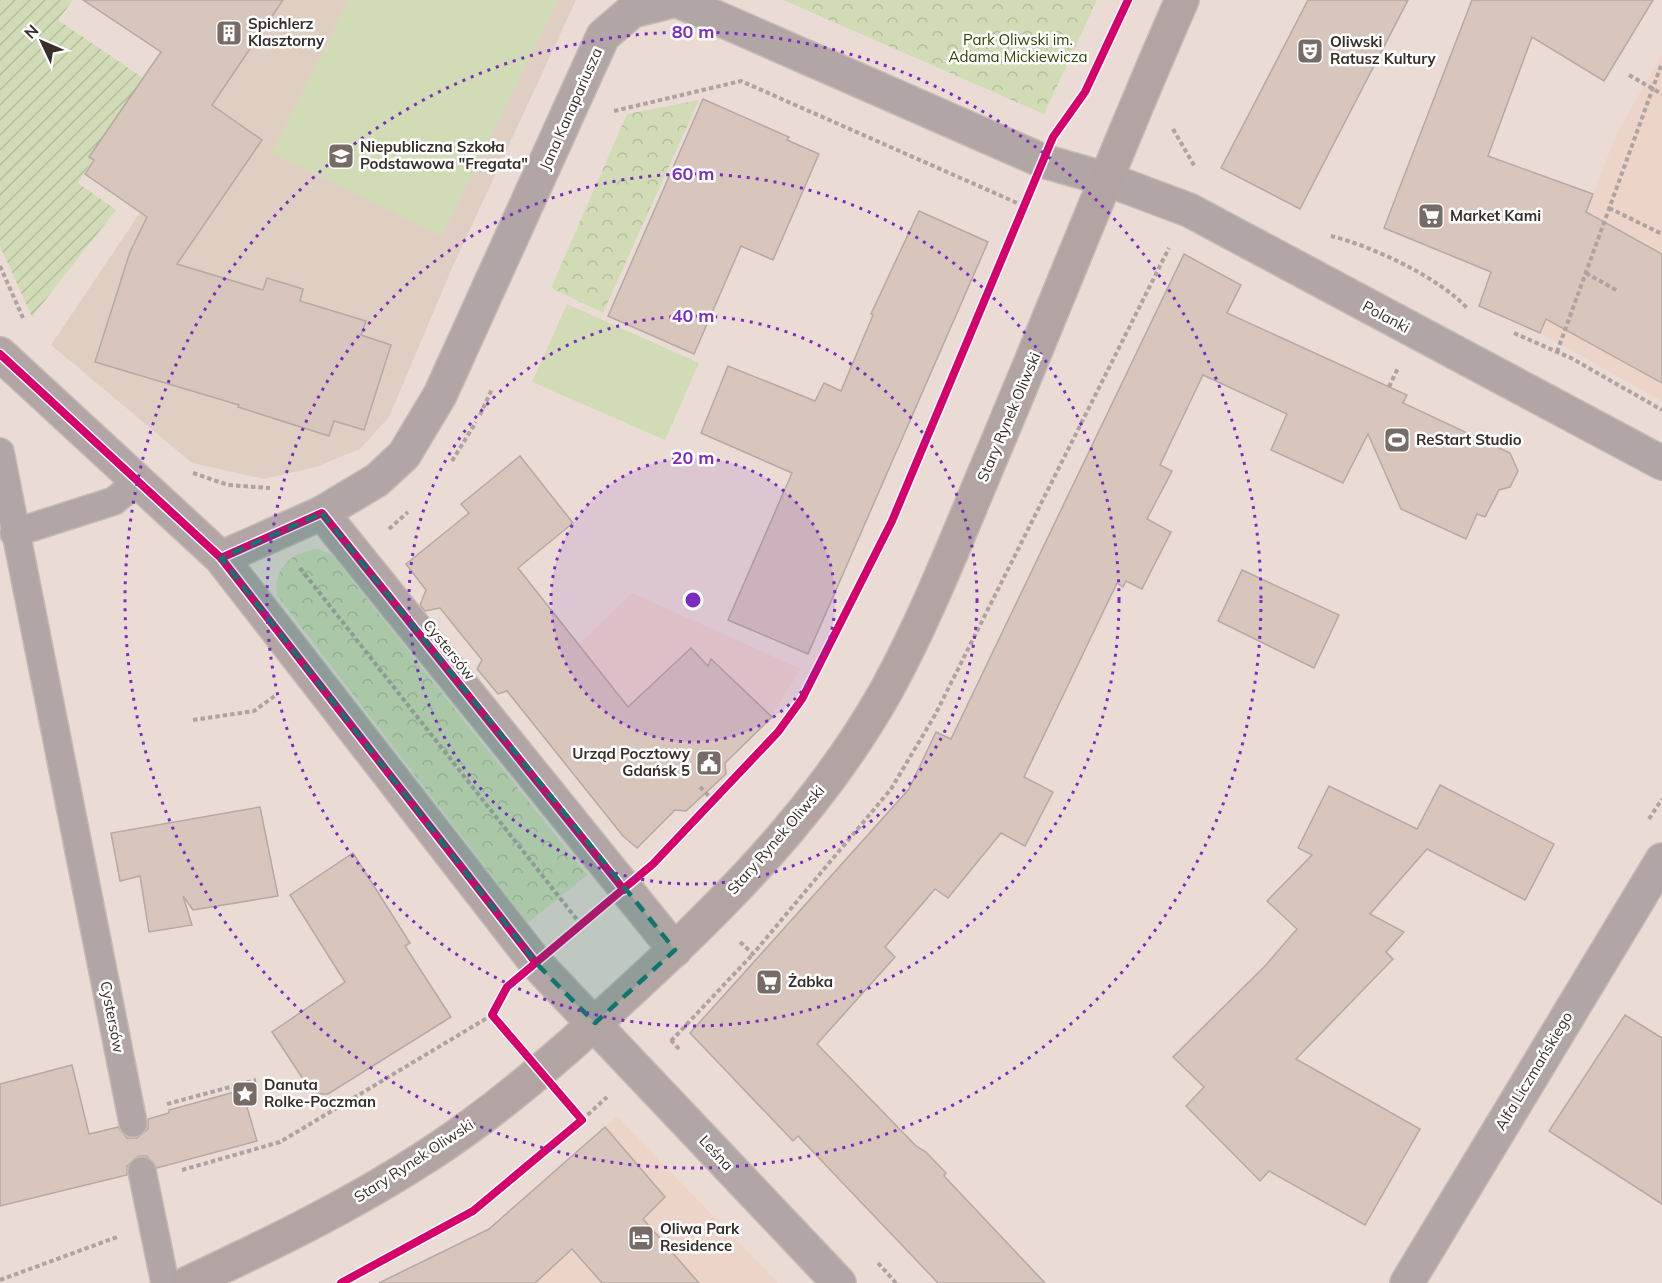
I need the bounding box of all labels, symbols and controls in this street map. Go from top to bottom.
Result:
north arrow [12,12,72,72]
place label: Spichlerz Klasztorny [248,14,325,50]
building icon: Spichlerz Klasztorny [214,18,244,48]
text: N [20,20,43,43]
text: 80 m [672,20,714,43]
park label: Park Oliwski im. Adama Mickiewicza [949,30,1088,66]
place label: Oliwski Ratusz Kultury [1330,32,1436,68]
theatre icon: Oliwski Ratusz Kultury [1295,36,1325,66]
street label: Jana Kanapariusza [535,45,606,173]
place label: Niepubliczna Szkoła Podstawowa "Fregata" [360,137,528,173]
school or university icon: Niepubliczna Szkoła Podstawowa "Fregata" [326,141,356,171]
text: 60 m [672,162,714,185]
supermarket icon: Market Kami [1416,201,1446,231]
place label: Market Kami [1450,206,1541,225]
street label: Polanki [1359,296,1413,337]
text: 40 m [672,304,714,327]
street label: Stary Rynek Oliwski [973,349,1044,484]
sports icon: ReStart Studio [1382,425,1412,455]
place label: ReStart Studio [1416,430,1522,449]
text: 20 m [672,446,714,469]
centre of rings [683,590,703,610]
street label: Cystersów [419,615,480,684]
place label: Urząd Pocztowy Gdańsk 5 [572,744,691,780]
public building icon: Urząd Pocztowy Gdańsk 5 [694,748,724,778]
street label: Stary Rynek Oliwski [723,781,828,898]
supermarket icon: Żabka [754,967,784,997]
place label: Żabka [788,972,833,991]
street label: Cystersów [96,979,129,1054]
street label: Alfa Liczmańskiego [1491,1008,1576,1133]
place label: Danuta Rolke-Poczman [264,1075,376,1111]
place icon: Danuta Rolke-Poczman [230,1079,260,1109]
street label: Stary Rynek Oliwski [350,1115,477,1206]
street label: Leśna [695,1131,737,1174]
place label: Oliwa Park Residence [660,1219,740,1255]
hotel icon: Oliwa Park Residence [626,1223,656,1253]

